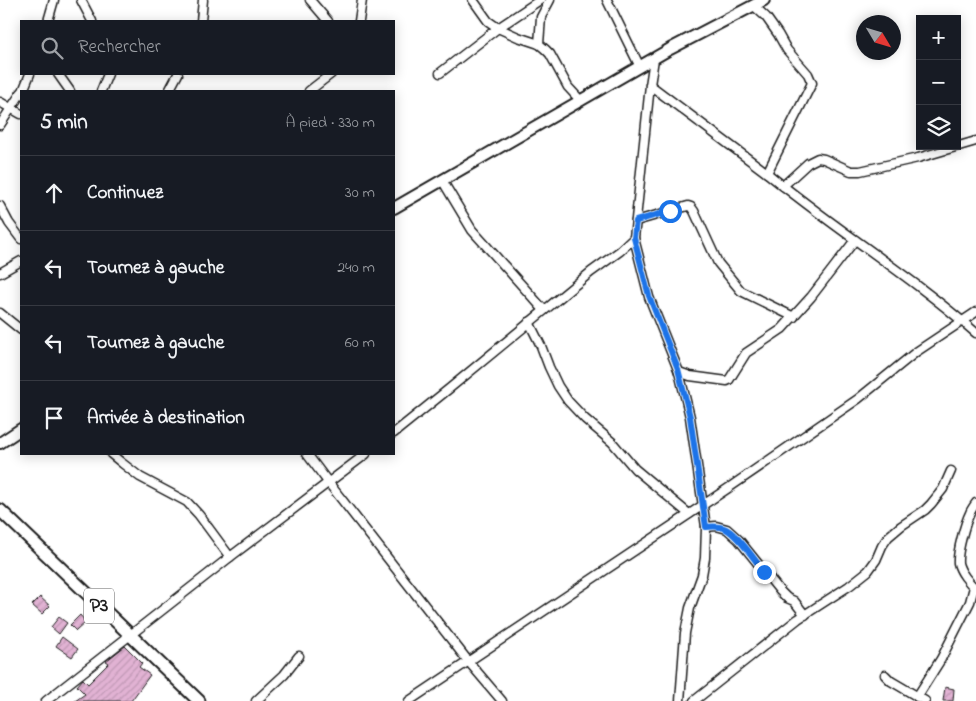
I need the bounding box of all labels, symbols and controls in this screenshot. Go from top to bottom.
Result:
north arrow [856,15,901,60]
map controls [916,15,961,150]
button: + [916,15,961,60]
search box [20,20,395,75]
icon: search [38,34,66,62]
text: Rechercher [78,34,161,61]
button: − [916,60,961,105]
button: layers [916,105,961,150]
text: 5 min [40,108,88,138]
text: À pied · 330 m [285,111,375,135]
icon: ahead [40,179,68,207]
text: Continuez [87,180,163,207]
text: 30 m [345,181,375,205]
route start [659,200,682,223]
icon: left [40,254,68,282]
text: Tournez à gauche [87,255,224,282]
text: 240 m [337,256,375,280]
icon: left [40,329,68,357]
text: Tournez à gauche [87,330,224,357]
text: 60 m [345,331,375,355]
icon: arrive [40,404,68,432]
text: Arrivée à destination [87,405,245,432]
route end [753,561,776,584]
road number: P3 [84,588,114,624]

